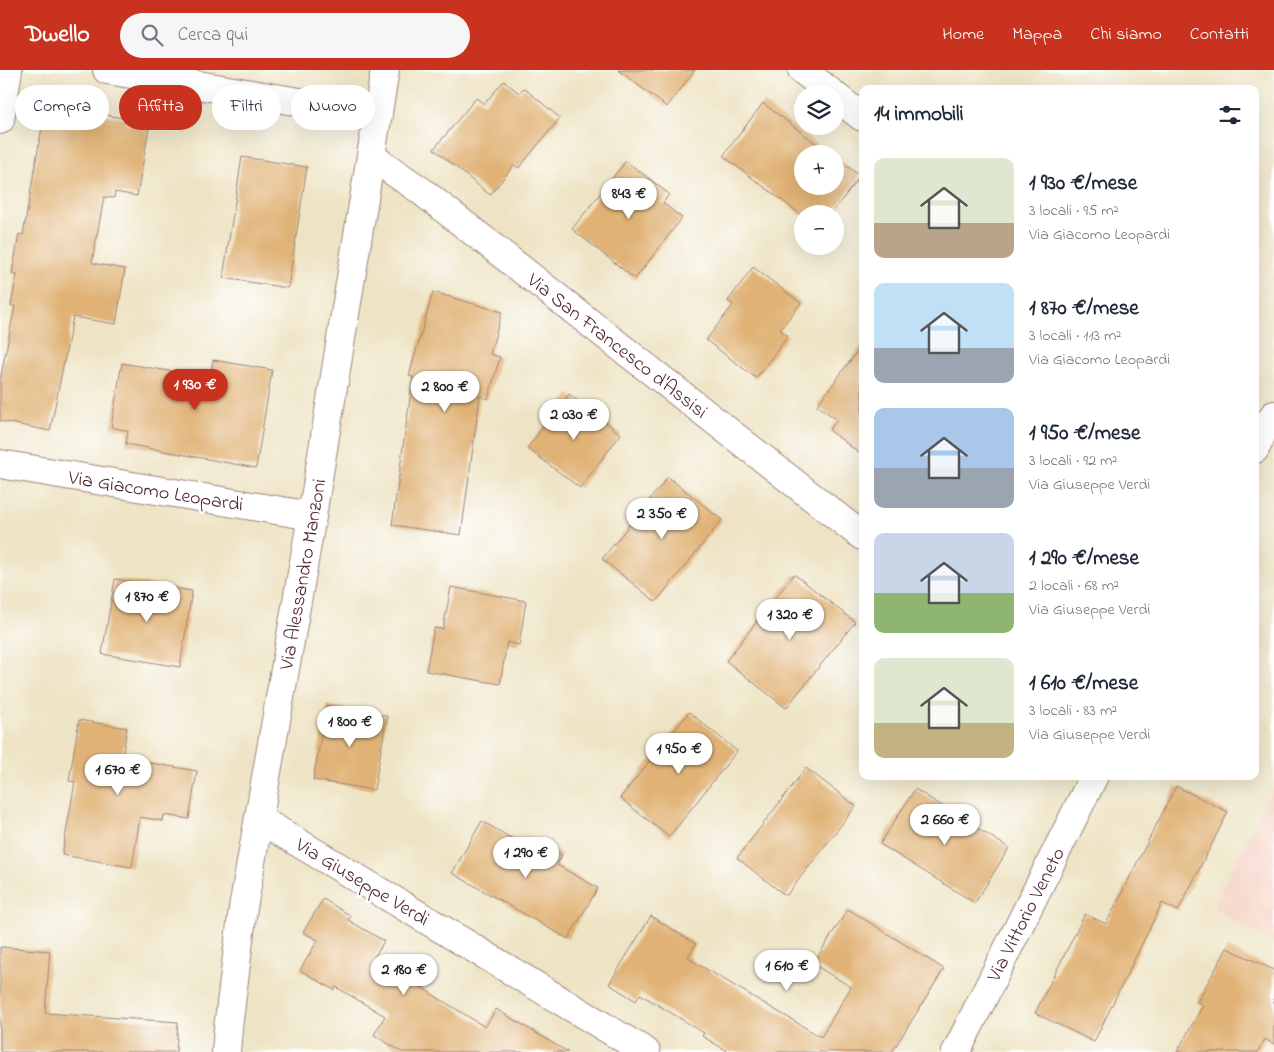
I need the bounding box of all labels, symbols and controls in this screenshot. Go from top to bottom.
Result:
search box [120,13,470,58]
text: Dwello [25,18,90,53]
icon: search [138,21,166,49]
text: Cerca qui [178,22,248,49]
text: Home [942,22,984,48]
text: Mappa [1012,22,1062,48]
text: Chi siamo [1090,22,1162,48]
text: Contatti [1190,22,1249,48]
chip: Compra [15,85,109,130]
chip: Affitta [119,85,202,130]
chip: Filtri [212,85,281,130]
chip: Nuovo [291,85,375,130]
map controls [794,85,844,255]
button: layers [794,85,844,135]
text: 14 immobili [874,100,963,130]
icon: filters [1216,101,1244,129]
button: + [794,145,844,195]
text: 1 930 €/mese [1029,169,1137,199]
pin: 843 € [594,178,664,220]
icon: home [914,178,974,238]
text: 843 € [612,182,646,206]
text: 3 locali · 95 m² [1029,199,1118,223]
button: − [794,205,844,255]
text: Via Giacomo Leopardi [1029,223,1170,247]
street label: Via San Francesco d'Assisi [519,267,713,427]
text: 1 870 €/mese [1029,294,1139,324]
icon: home [914,303,974,363]
text: 3 locali · 113 m² [1029,324,1121,348]
text: Via Giacomo Leopardi [1029,348,1170,372]
pin: 1 930 € [149,368,241,411]
pin: 2 800 € [399,370,491,413]
text: 1 930 € [174,373,216,397]
text: 2 800 € [422,375,468,399]
pin: 2 030 € [528,398,620,441]
text: 2 030 € [550,403,598,427]
text: 1 950 €/mese [1029,419,1141,449]
icon: home [914,428,974,488]
text: 3 locali · 92 m² [1029,449,1117,473]
street label: Via Giacomo Leopardi [65,464,245,521]
text: Via Giuseppe Verdi [1029,473,1150,497]
street label: Via Alessandro Manzoni [273,477,336,673]
pin: 2 350 € [616,498,708,540]
text: 2 350 € [637,502,687,526]
text: 1 290 €/mese [1029,544,1139,574]
icon: home [914,553,974,613]
text: 2 locali · 68 m² [1029,574,1119,598]
pin: 1 870 € [101,580,193,623]
text: 1 870 € [125,585,169,609]
pin: 1 320 € [744,598,836,641]
text: Via Giuseppe Verdi [1029,598,1150,622]
text: 1 320 € [767,603,813,627]
text: 1 610 €/mese [1029,669,1138,699]
icon: home [914,678,974,738]
text: 3 locali · 83 m² [1029,699,1117,723]
pin: 1 800 € [304,706,396,748]
text: 1 800 € [328,710,372,734]
text: Via Giuseppe Verdi [1029,723,1150,747]
pin: 1 950 € [633,732,725,775]
text: 1 950 € [656,737,702,761]
pin: 1 670 € [72,754,164,796]
text: 1 670 € [96,758,140,782]
pin: 2 660 € [899,804,991,846]
text: 2 660 € [921,808,969,832]
street label: Via Giuseppe Verdi [288,831,434,935]
pin: 1 290 € [480,836,572,879]
text: 1 290 € [504,841,548,865]
street label: Via Vittorio Veneto [980,843,1074,988]
pin: 1 610 € [741,950,833,992]
pin: 2 180 € [358,954,450,996]
text: 1 610 € [765,954,809,978]
text: 2 180 € [381,958,427,982]

